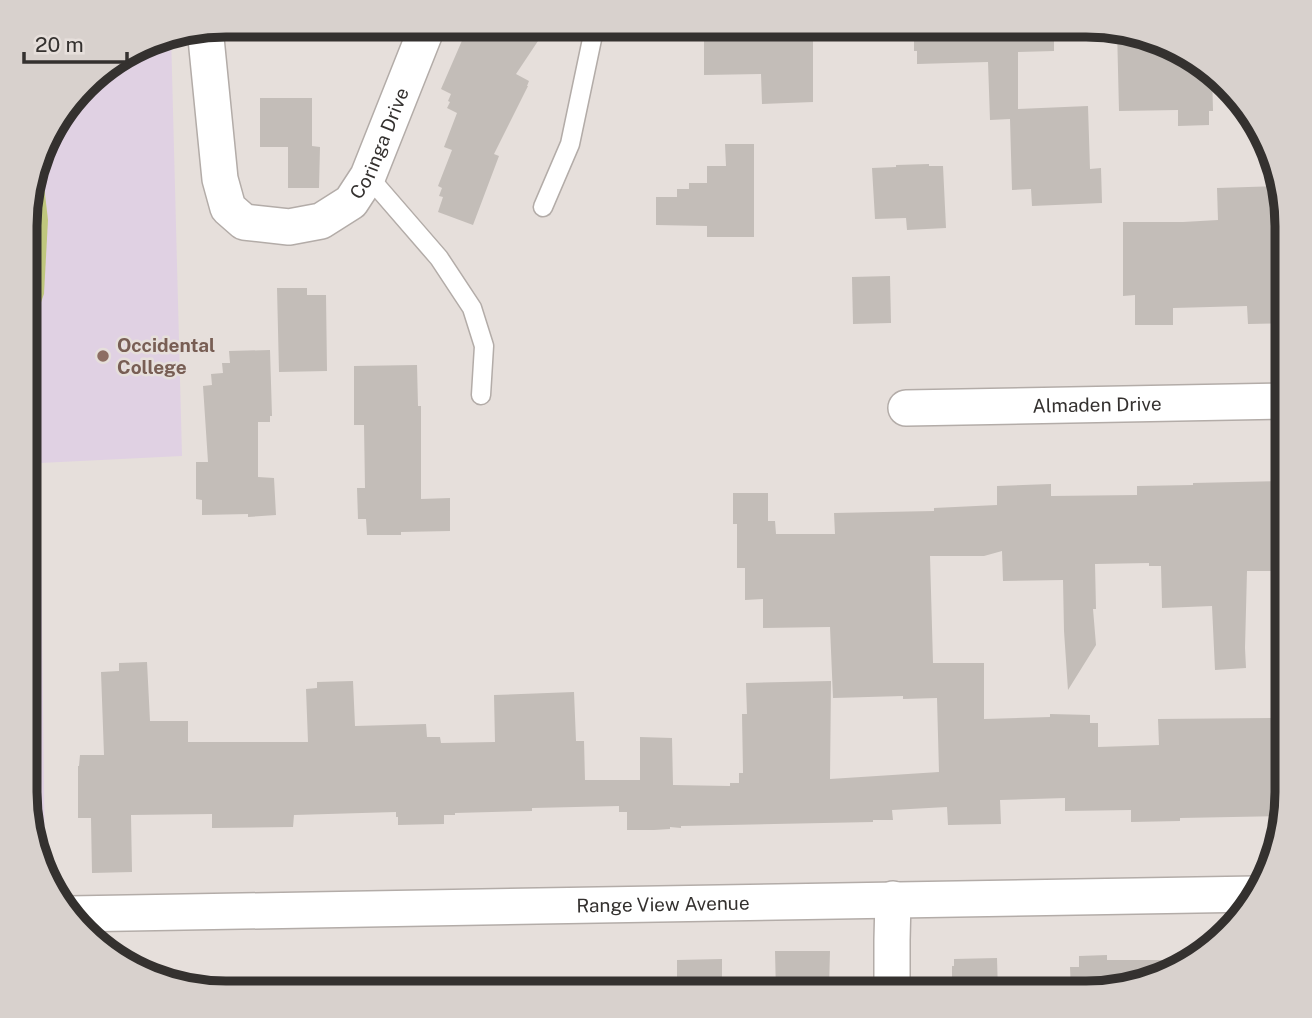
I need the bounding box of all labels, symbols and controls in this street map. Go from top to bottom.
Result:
scale bar [24,21,128,65]
text: 20 m [35,32,84,57]
street label: Coringa Drive [345,84,413,203]
place label: Occidental College [117,334,215,378]
marker: Occidental College [95,348,111,364]
street label: Almaden Drive [1032,392,1162,417]
street label: Range View Avenue [576,892,750,916]

